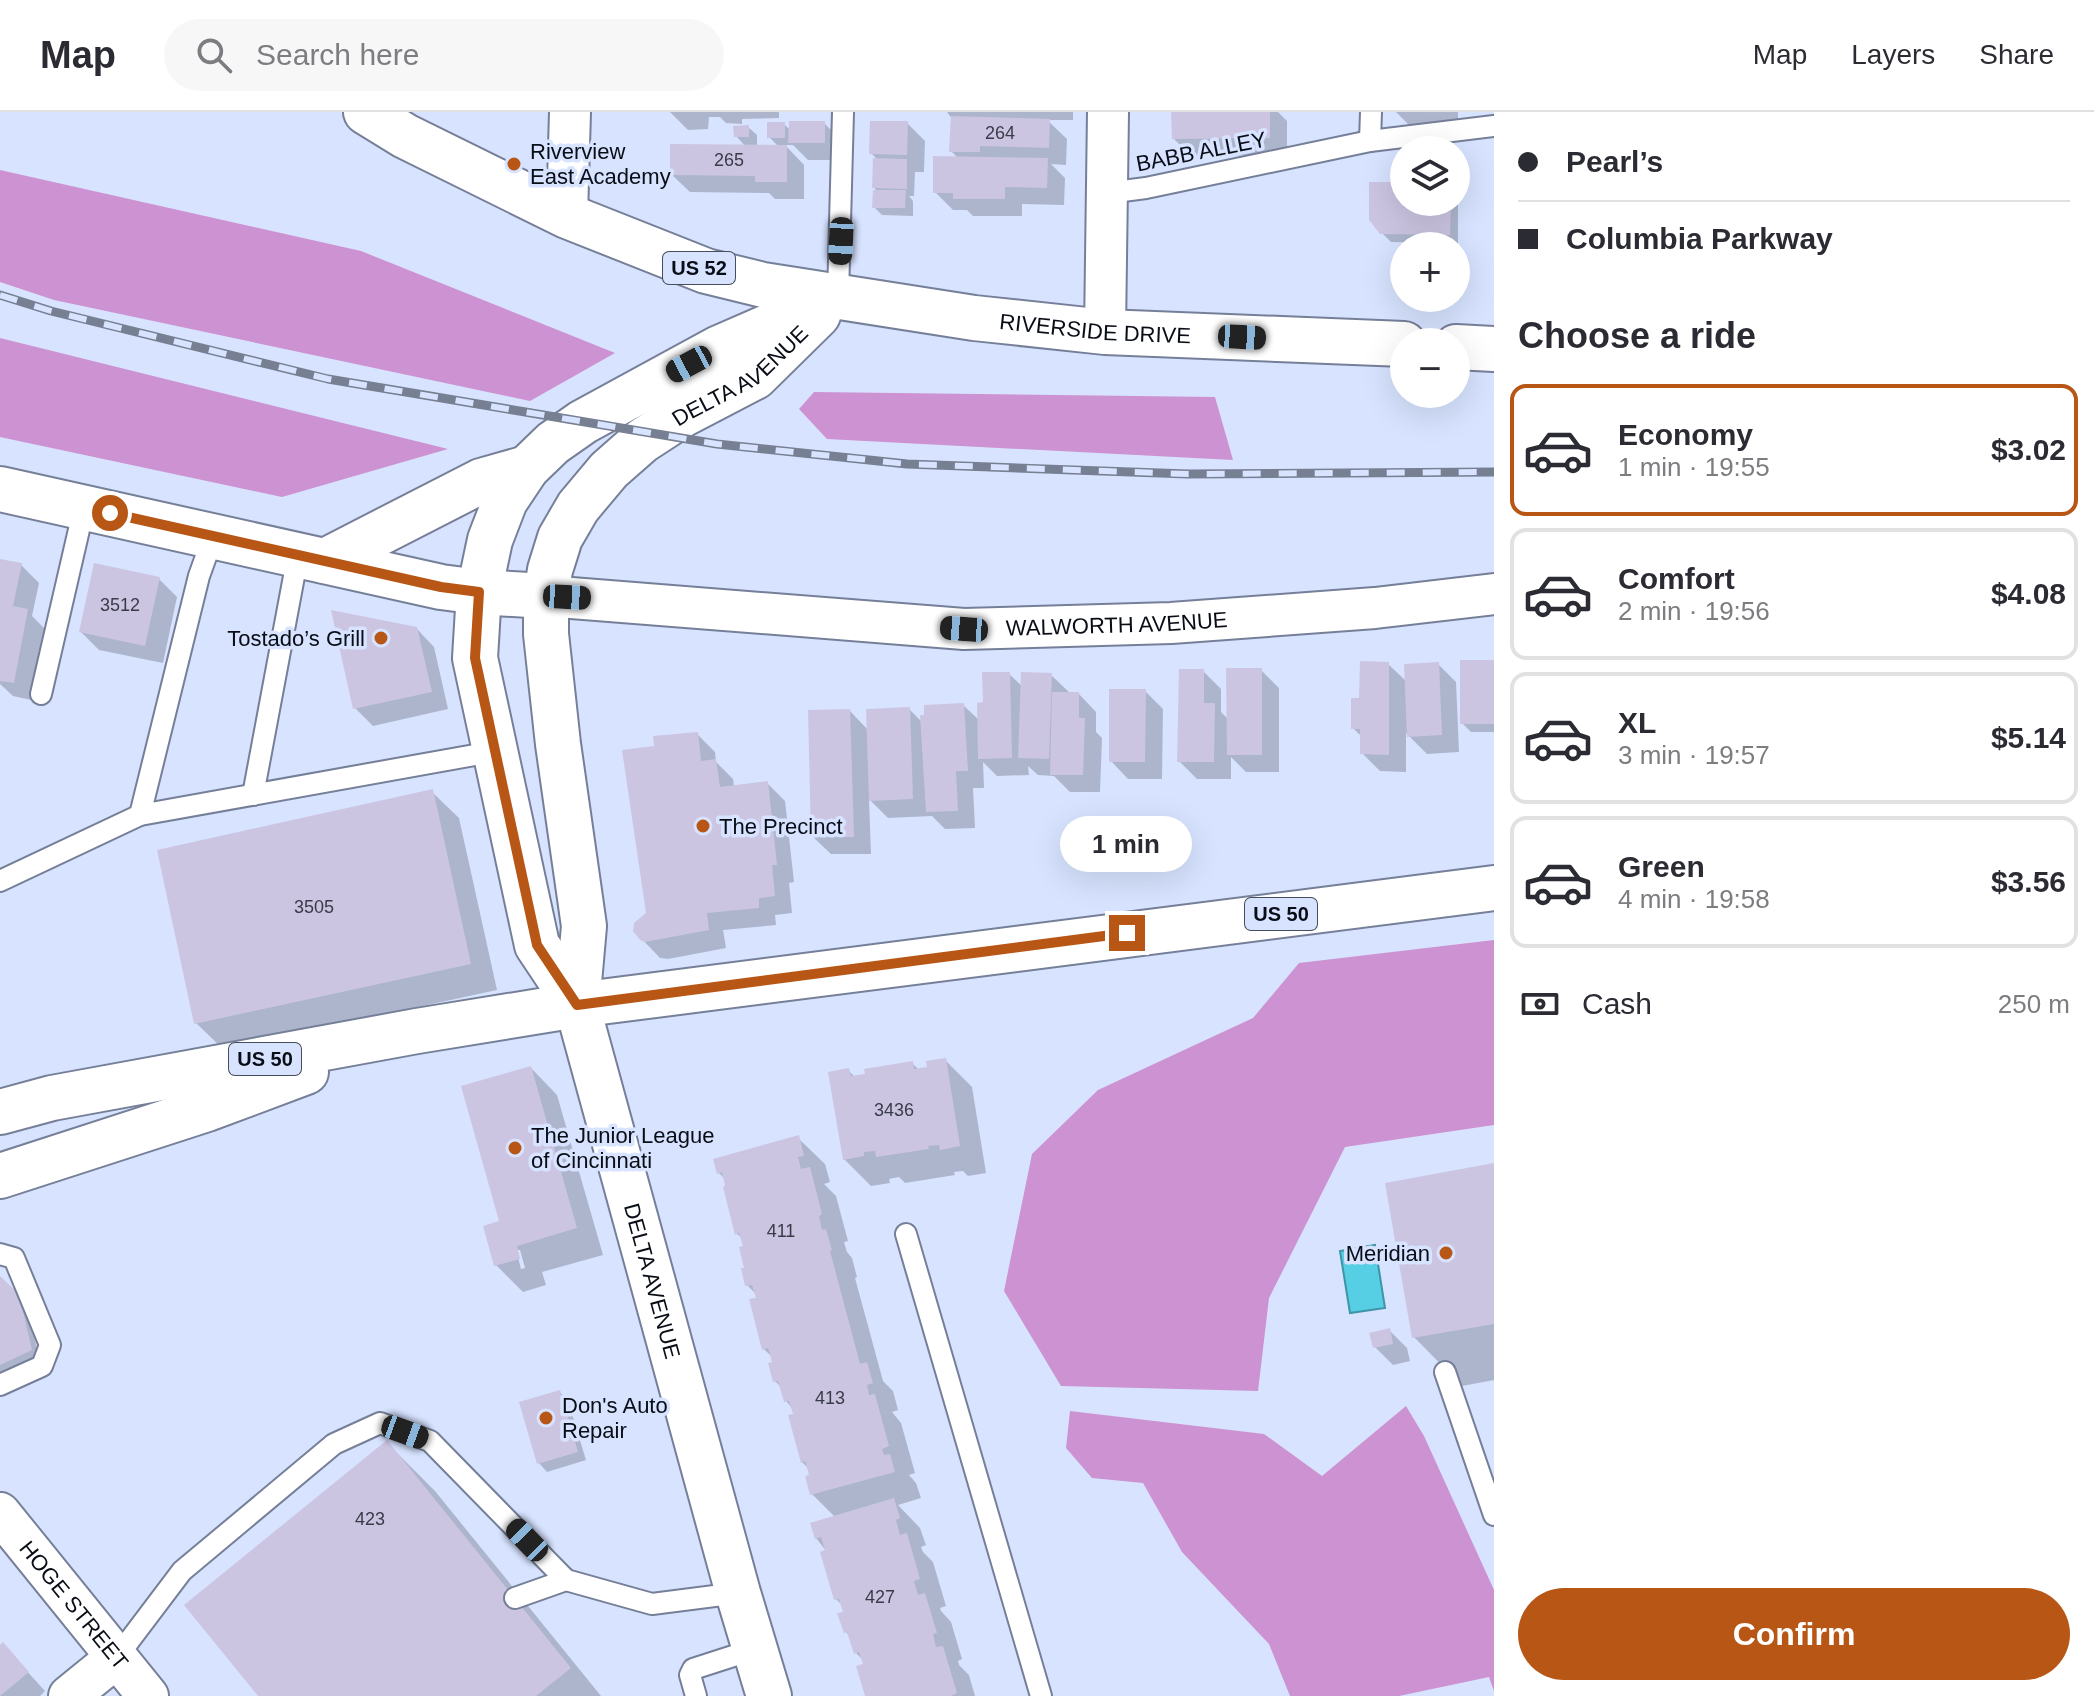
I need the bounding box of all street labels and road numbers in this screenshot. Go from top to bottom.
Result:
street label: BABB ALLEY [1134,127,1269,176]
road number: US 52 [663,252,735,284]
street label: RIVERSIDE DRIVE [998,309,1191,348]
street label: DELTA AVENUE [667,320,813,431]
street label: WALWORTH AVENUE [1005,607,1228,641]
road number: US 50 [1245,898,1317,930]
road number: US 50 [229,1043,301,1075]
street label: DELTA AVENUE [619,1200,685,1362]
street label: HOGE STREET [14,1536,133,1674]

